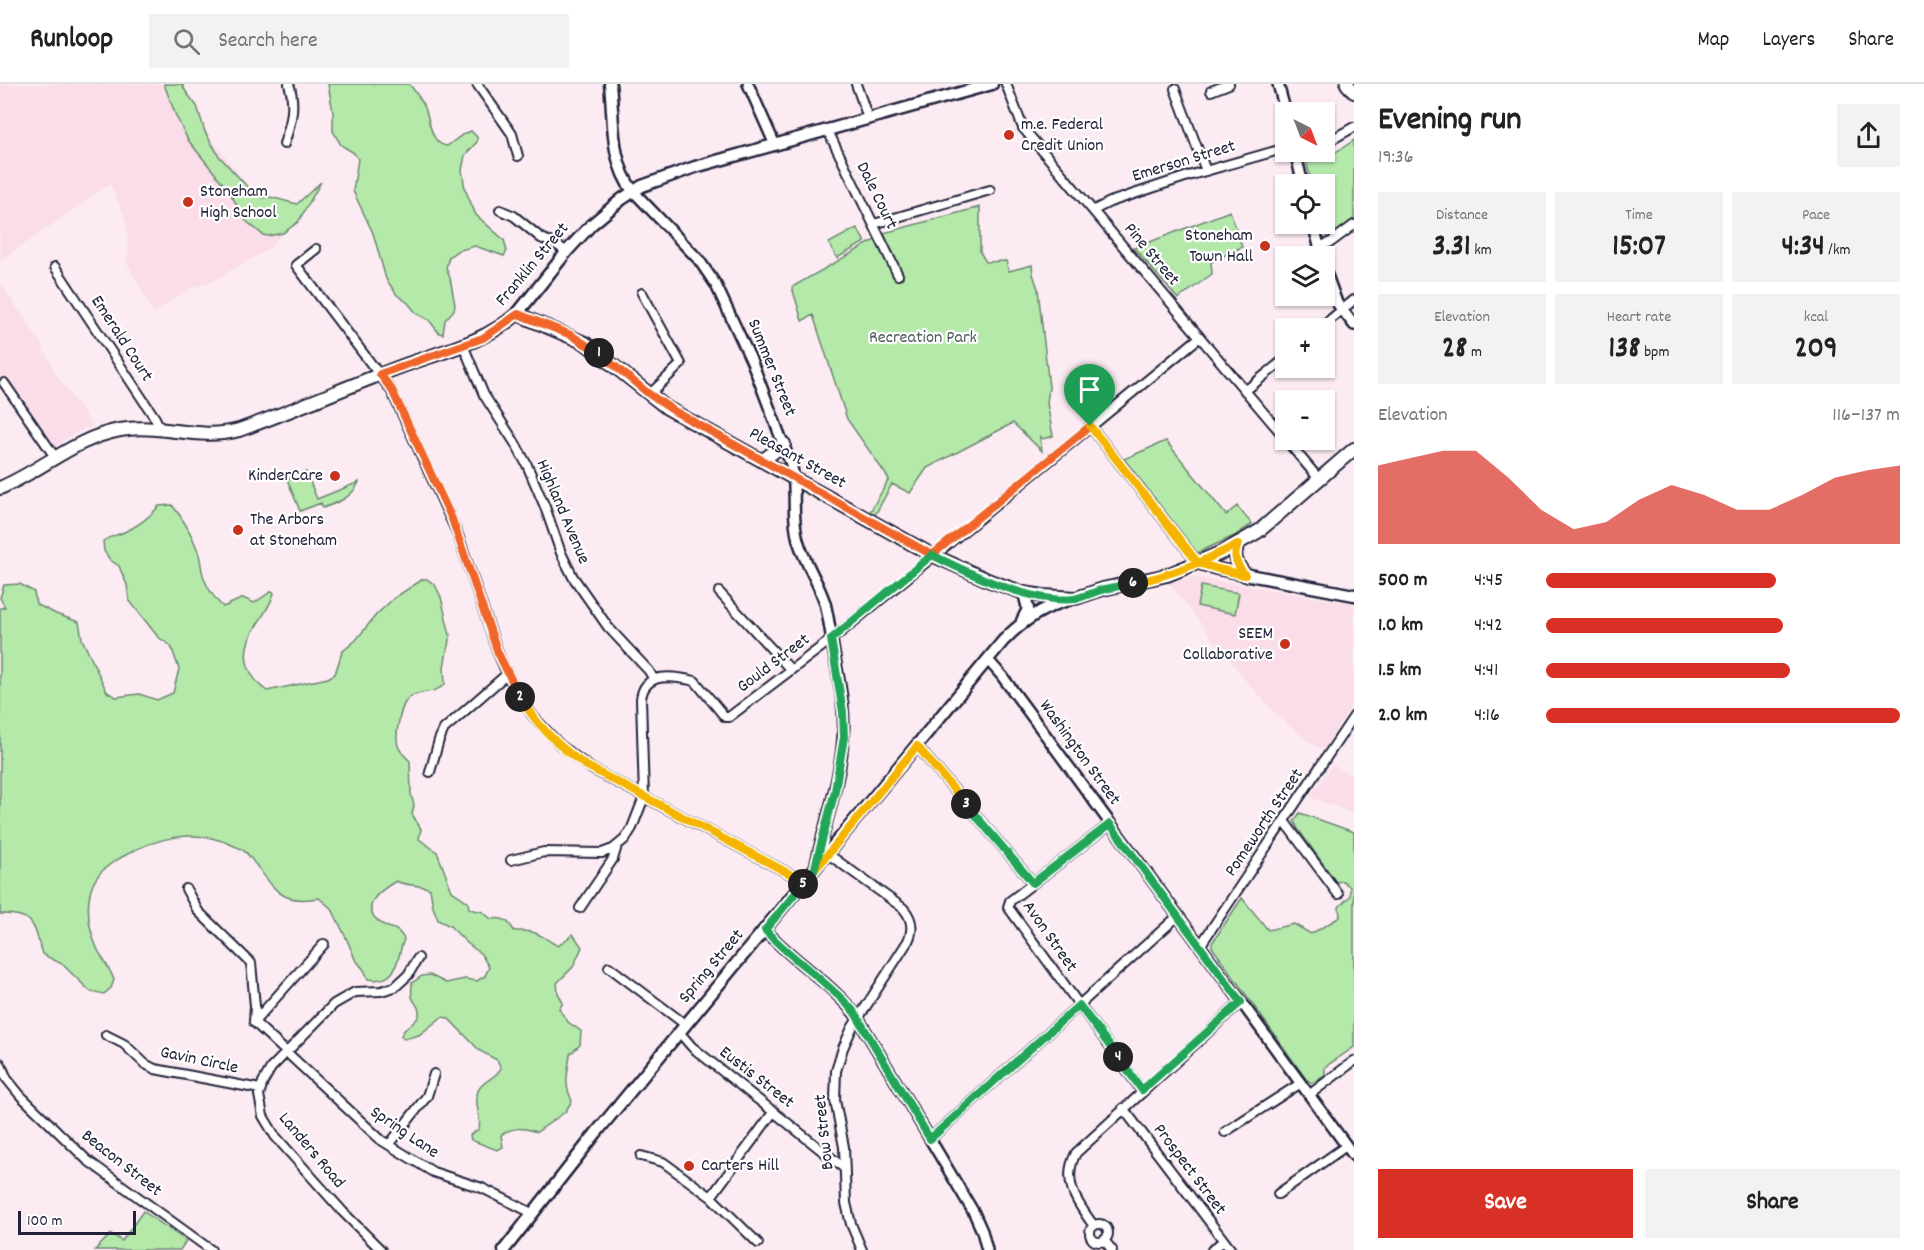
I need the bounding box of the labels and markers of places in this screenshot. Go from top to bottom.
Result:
place label: m.e. Federal Credit Union [1021,113,1104,159]
marker: m.e. Federal Credit Union [1002,128,1016,142]
place label: Stoneham High School [200,180,277,226]
marker: Stoneham High School [181,195,195,209]
place label: Stoneham Town Hall [1185,224,1254,270]
marker: Stoneham Town Hall [1258,239,1272,253]
pin: 1 [584,338,614,368]
pin [1064,364,1115,426]
place label: KinderCare [248,464,323,489]
marker: KinderCare [328,469,342,483]
place label: The Arbors at Stoneham [250,508,337,554]
marker: The Arbors at Stoneham [231,523,245,537]
pin: 6 [1118,568,1148,598]
place label: SEEM Collaborative [1183,622,1273,668]
marker: SEEM Collaborative [1278,637,1292,651]
pin: 2 [505,682,535,712]
pin: 3 [951,789,981,819]
pin: 5 [788,869,818,899]
pin: 4 [1103,1042,1133,1072]
place label: Carters Hill [701,1154,780,1179]
marker: Carters Hill [682,1159,696,1173]

